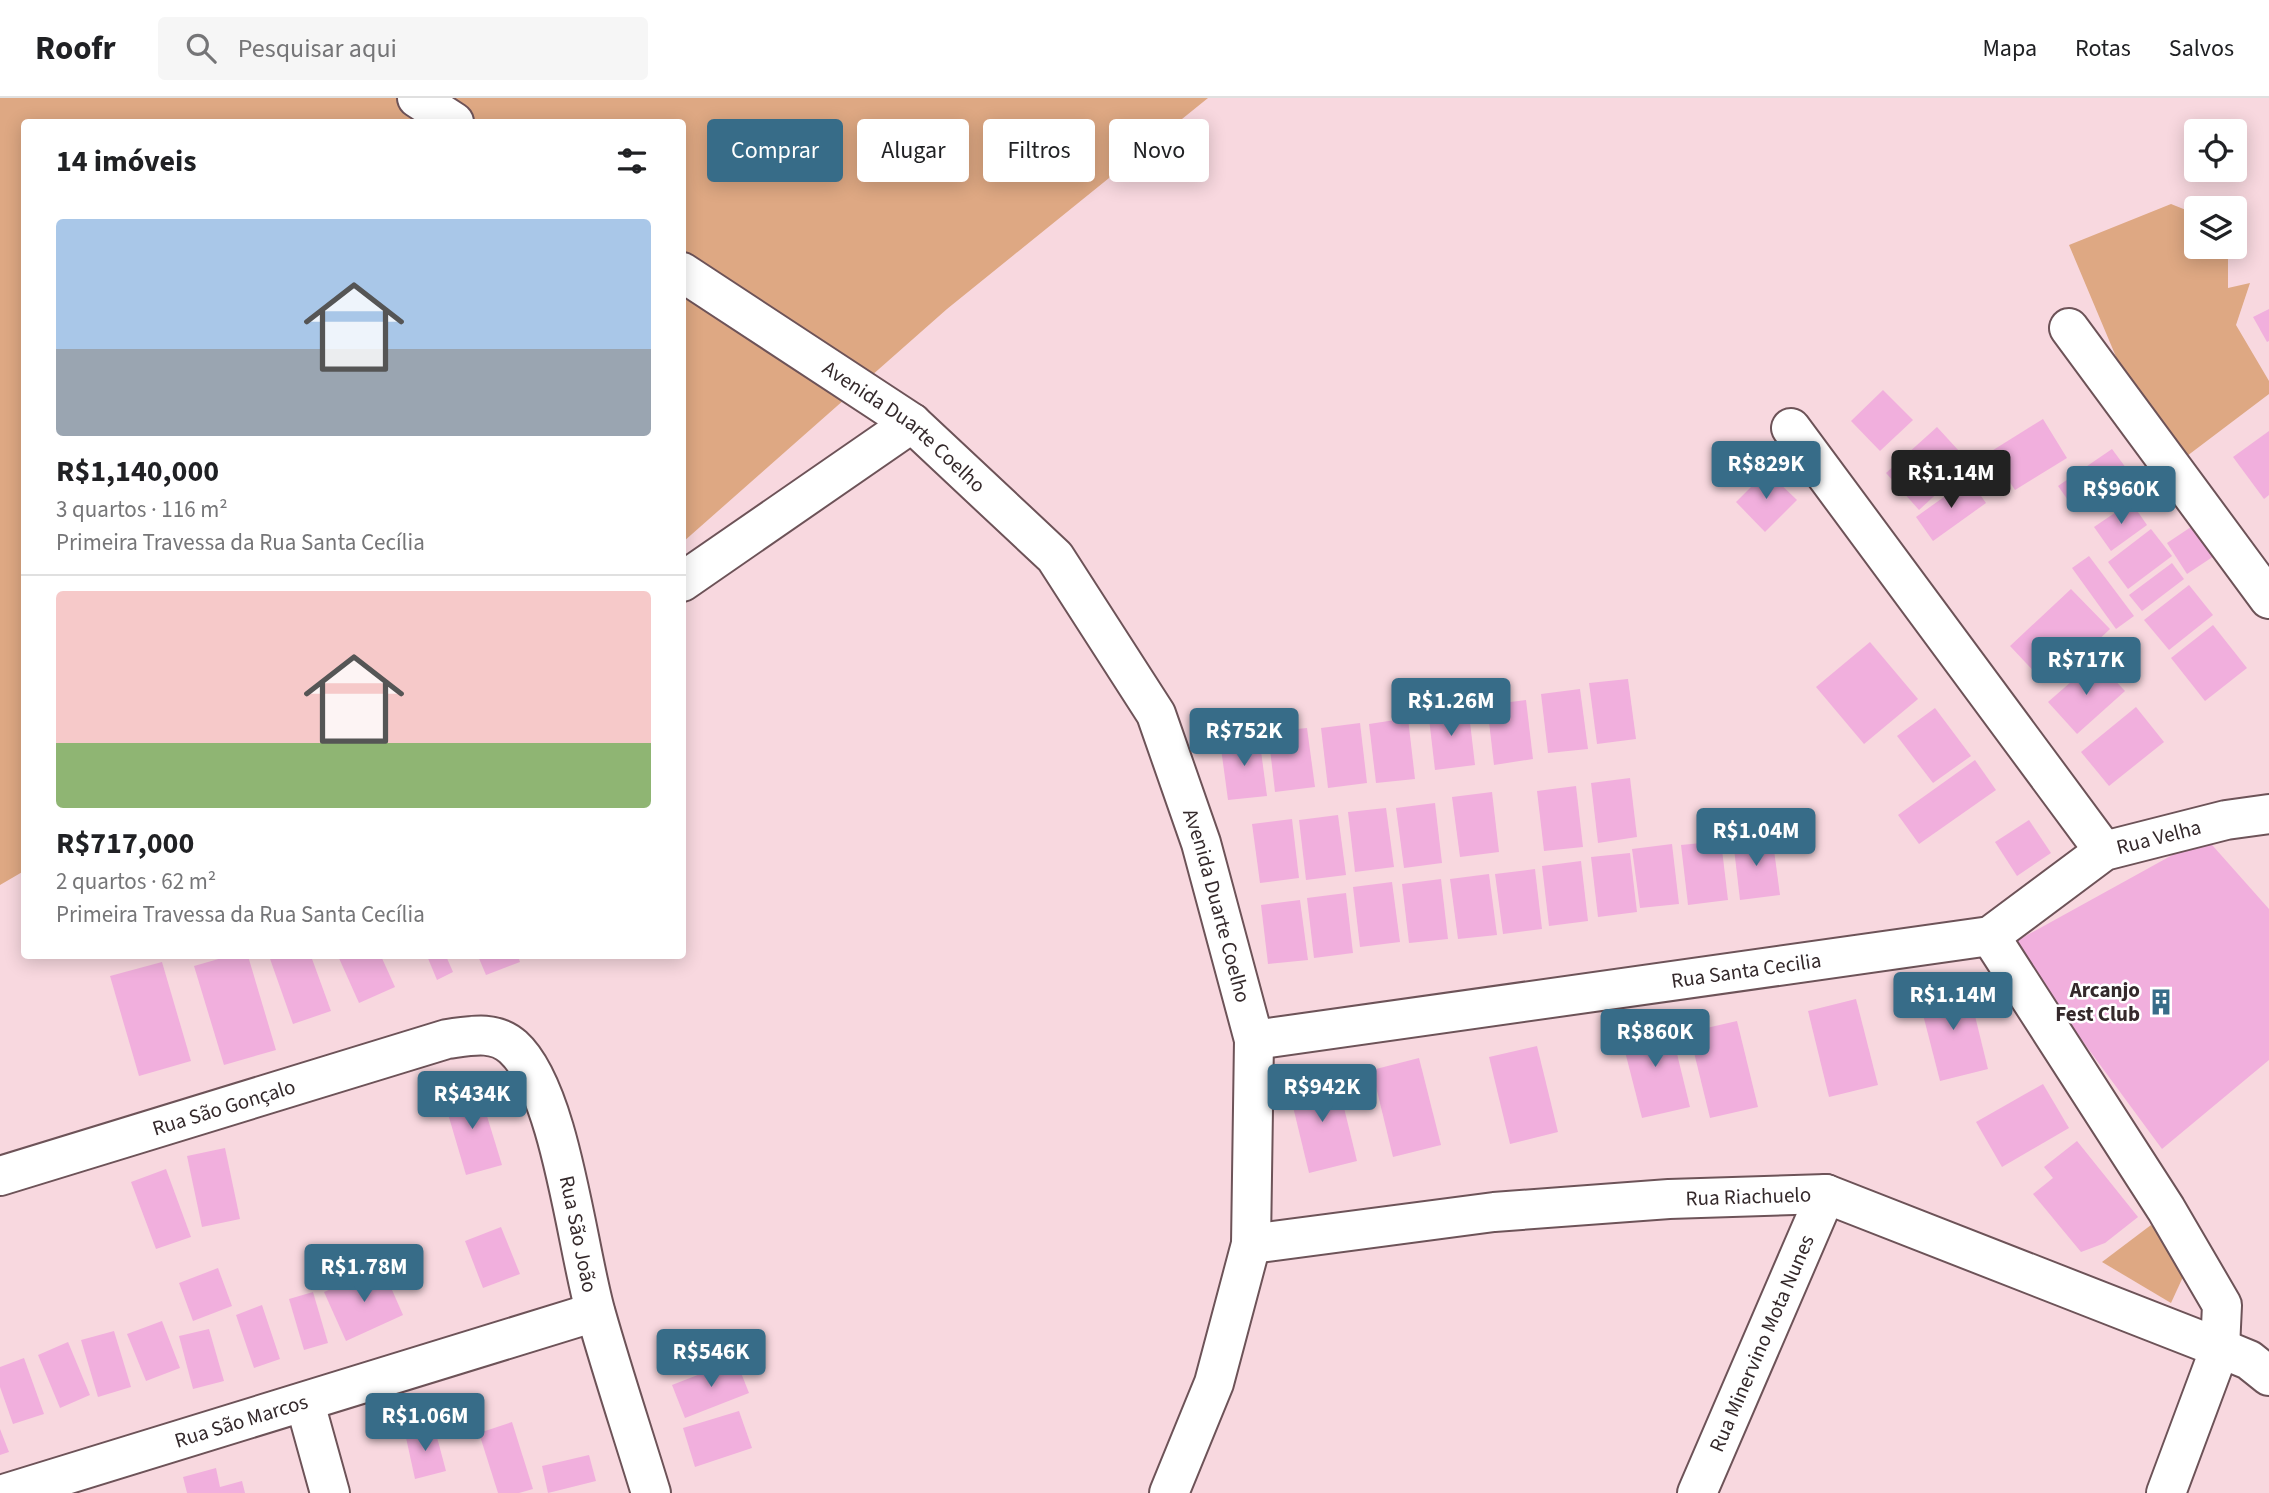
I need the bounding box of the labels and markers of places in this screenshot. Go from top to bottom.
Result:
pin: R$829K [1709,442,1823,501]
pin: R$1.14M [1886,450,2016,510]
pin: R$960K [2064,466,2178,526]
pin: R$717K [2029,638,2143,697]
pin: R$1.26M [1386,678,1516,738]
pin: R$752K [1187,708,1301,768]
pin: R$1.04M [1691,808,1821,868]
pin: R$1.14M [1888,972,2018,1032]
place label: Arcanjo Fest Club [2055,975,2140,1029]
building icon: Arcanjo Fest Club [2146,987,2176,1017]
pin: R$860K [1598,1010,1712,1069]
pin: R$942K [1265,1065,1379,1124]
pin: R$434K [415,1072,529,1131]
pin: R$1.78M [299,1244,429,1304]
pin: R$546K [654,1330,768,1389]
pin: R$1.06M [360,1394,490,1453]

